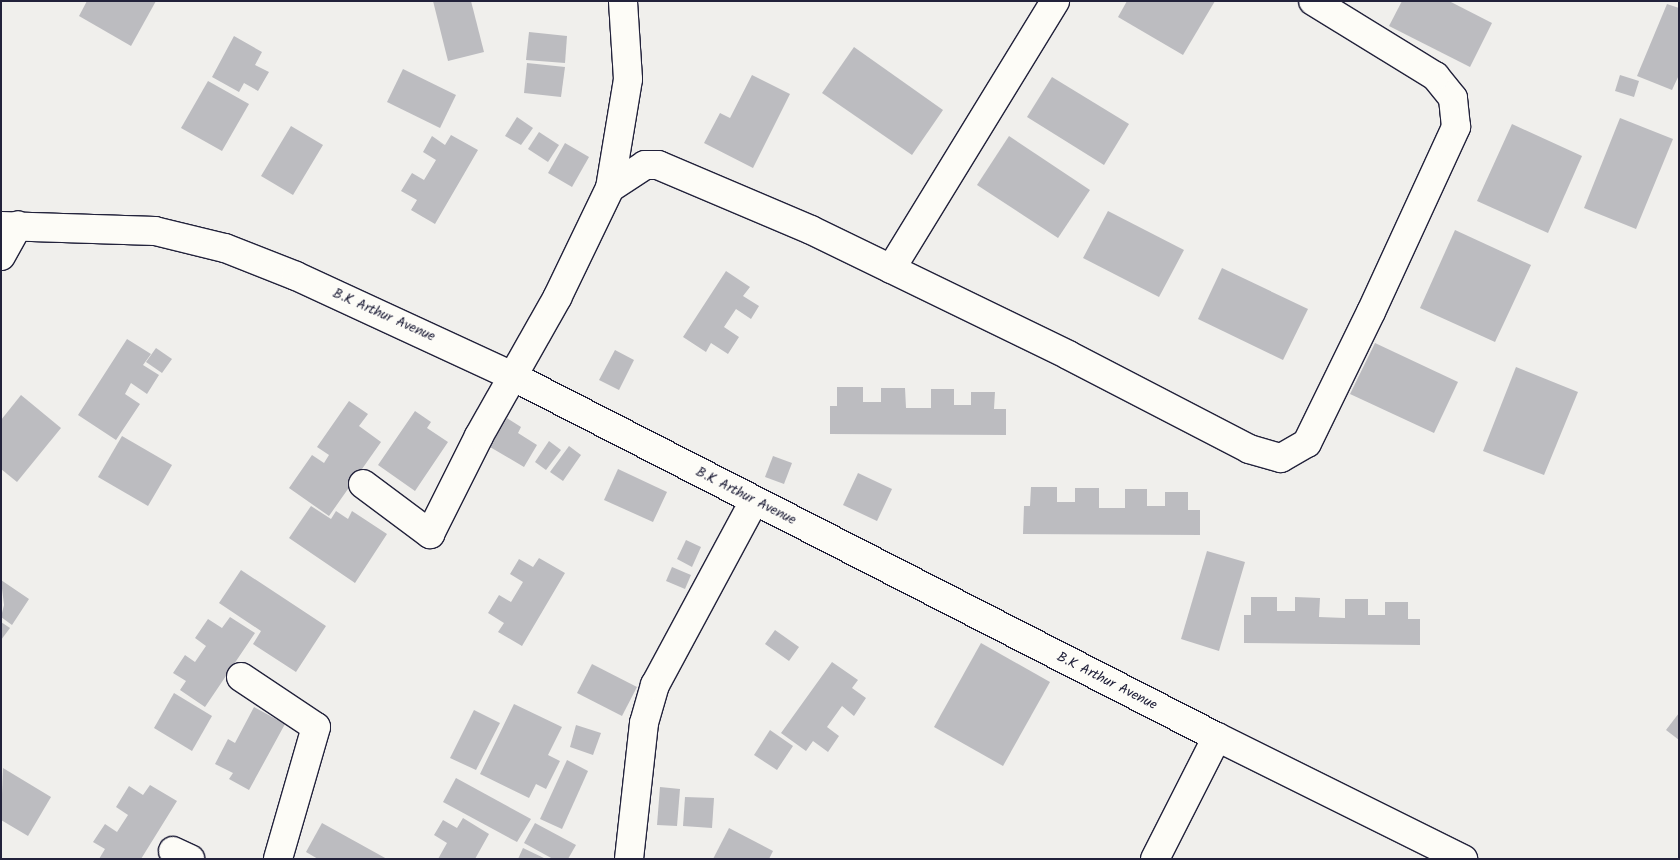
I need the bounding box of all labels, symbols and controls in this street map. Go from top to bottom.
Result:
street label: B.K Arthur Avenue [330,285,438,345]
street label: B.K Arthur Avenue [693,463,799,529]
street label: B.K Arthur Avenue [1054,648,1160,714]

